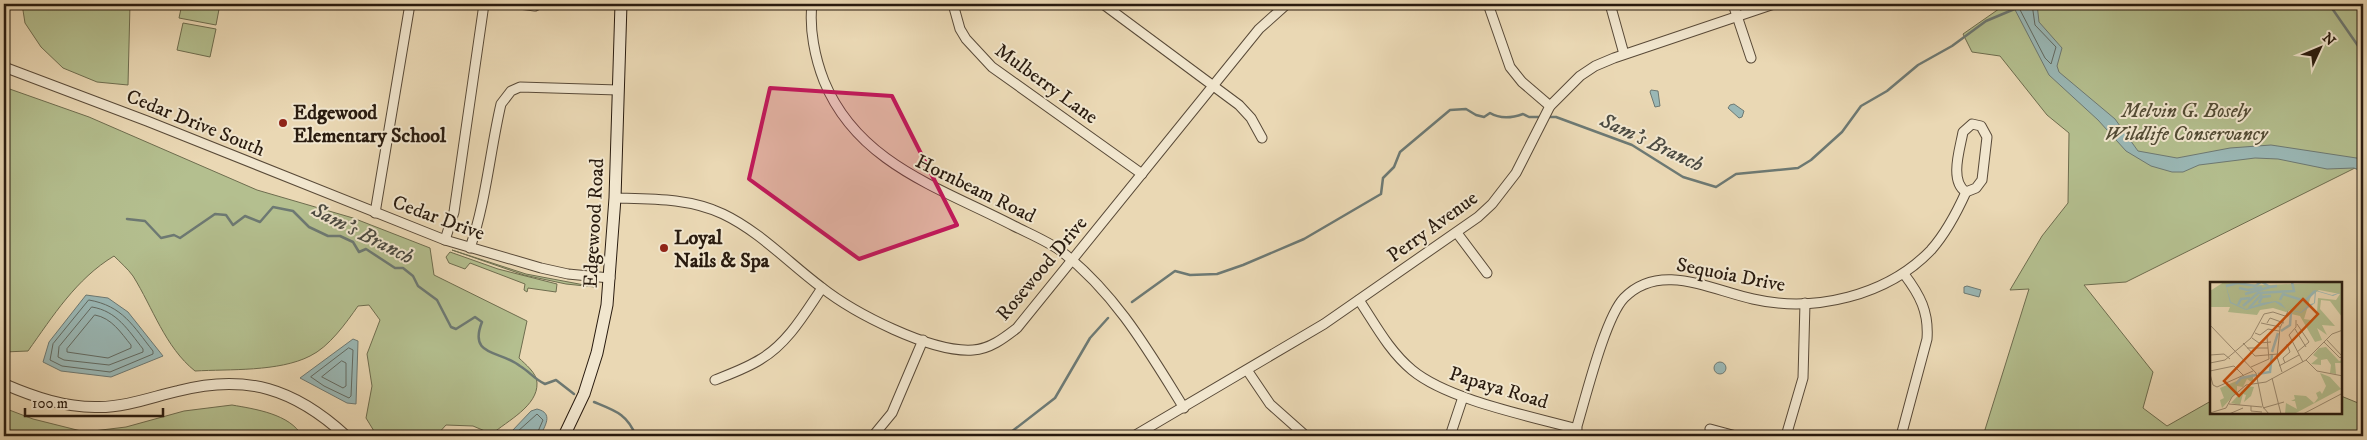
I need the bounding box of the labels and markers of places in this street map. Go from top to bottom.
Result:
place label: Edgewood Elementary School [293,101,447,149]
marker: Edgewood Elementary School [277,117,289,129]
place label: Loyal Nails & Spa [674,226,770,274]
marker: Loyal Nails & Spa [658,242,670,254]

